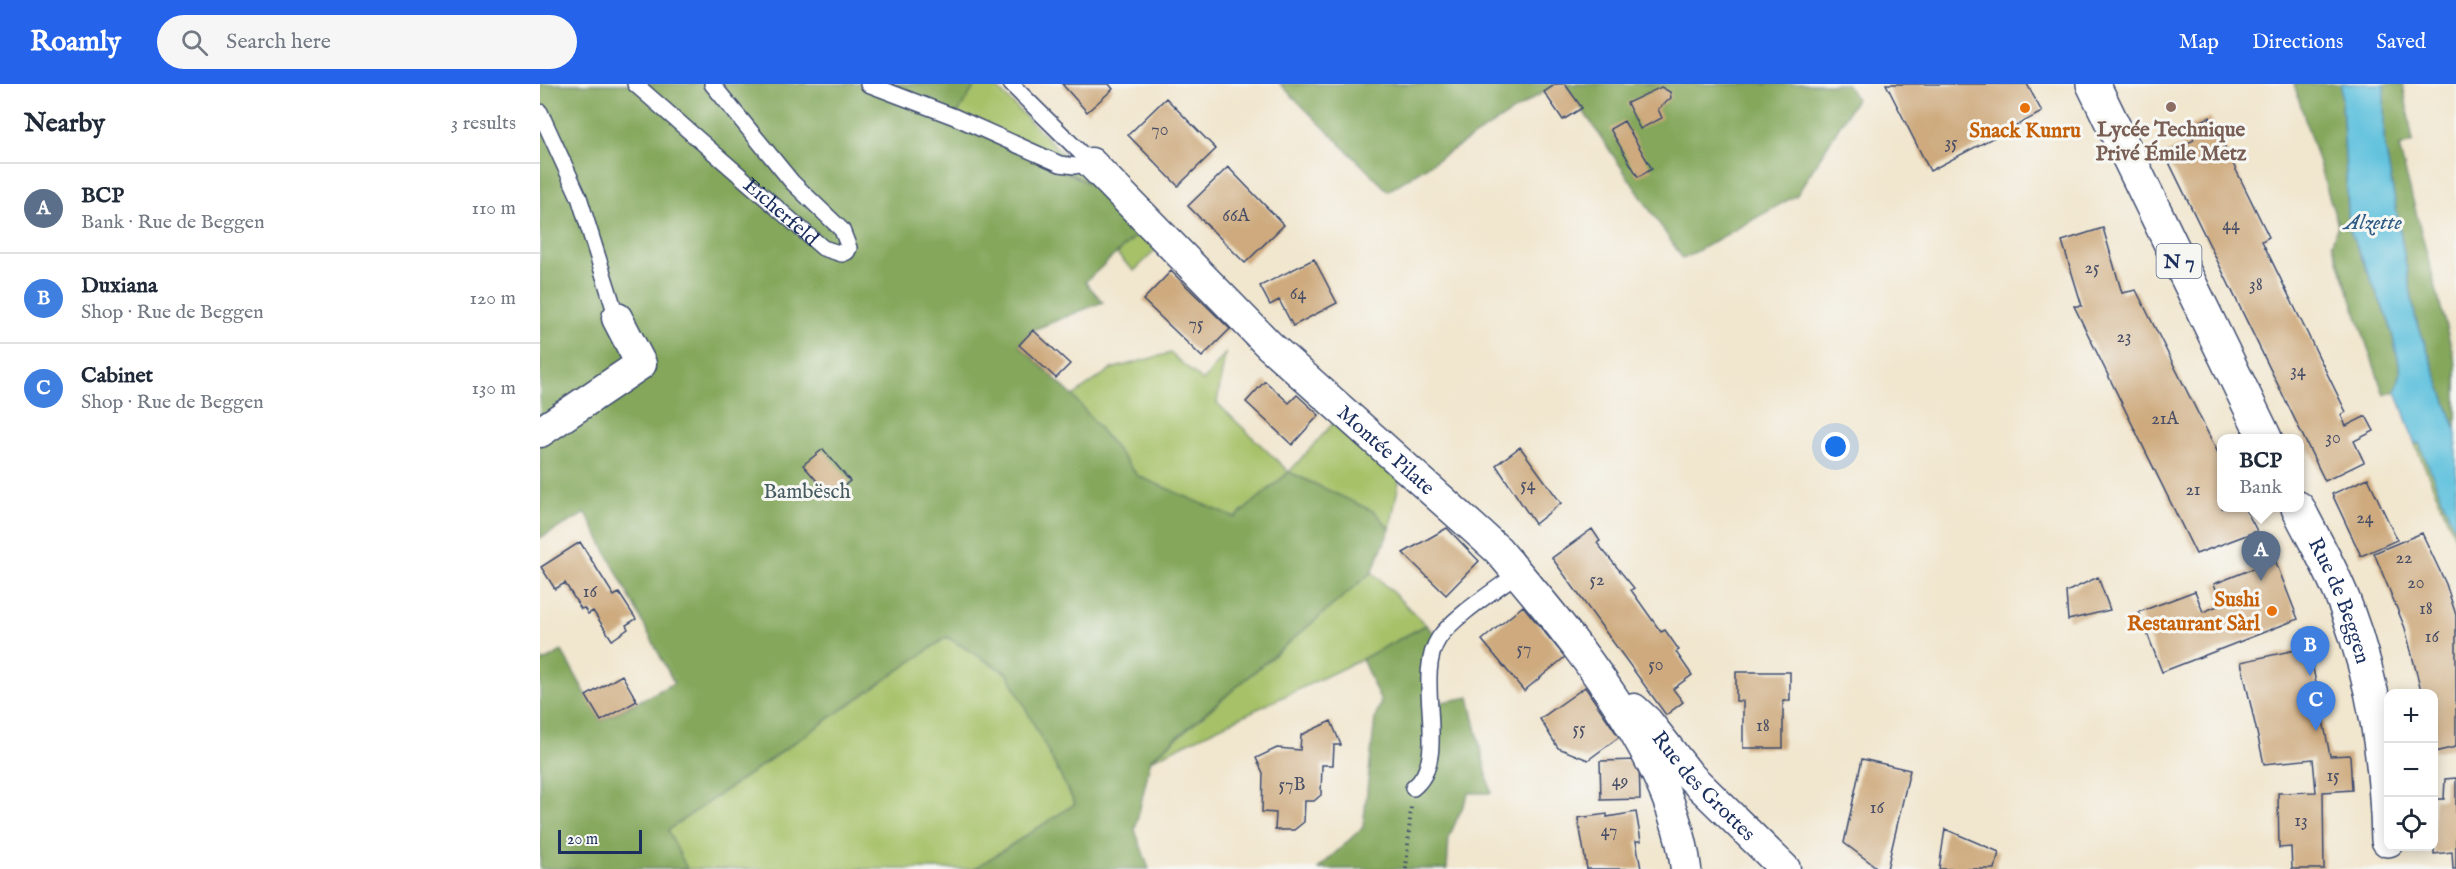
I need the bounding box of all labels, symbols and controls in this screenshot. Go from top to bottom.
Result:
search box [157,15,577,69]
text: Roamly [30,25,121,60]
icon: search [178,26,211,59]
text: Search here [226,28,331,56]
text: Map [2179,29,2219,56]
text: Directions [2252,29,2343,56]
text: Saved [2376,29,2426,56]
marker: Lycée Technique Privé Émile Metz [2164,100,2178,114]
marker: Snack Kunru [2018,101,2032,115]
text: Nearby [24,107,105,140]
text: 3 results [451,111,516,136]
place label: Lycée Technique Privé Émile Metz [2095,117,2247,168]
place label: Snack Kunru [1969,118,2081,145]
house number: 70 [1151,119,1169,142]
house number: 35 [1944,132,1958,155]
street label: Eicherfeld [737,172,824,253]
text: BCP [81,182,124,210]
text: A [37,196,50,221]
text: 110 m [472,196,516,221]
house number: 66A [1222,205,1251,228]
water label: Alzette [2342,209,2402,237]
text: Bank · Rue de Beggen [81,210,265,235]
house number: 44 [2222,214,2240,237]
road number: N 7 [2156,244,2202,278]
house number: 25 [2085,257,2100,280]
text: Duxiana [81,272,157,300]
house number: 38 [2249,274,2263,297]
house number: 64 [1290,283,1306,306]
text: B [37,286,50,311]
text: 120 m [470,286,516,311]
text: Shop · Rue de Beggen [81,300,264,325]
house number: 75 [1189,313,1204,336]
house number: 23 [2116,326,2132,349]
house number: 34 [2290,360,2306,383]
text: Cabinet [81,362,153,390]
text: C [36,376,51,401]
text: 130 m [471,376,516,401]
text: Shop · Rue de Beggen [81,390,264,415]
street label: Montée Pilate [1331,400,1440,502]
house number: 21A [2151,408,2179,431]
house number: 30 [2325,427,2341,450]
your location [1821,432,1850,461]
popup [2217,434,2304,512]
text: BCP [2239,447,2282,475]
house number: 54 [1520,474,1536,497]
text: Bank [2239,475,2282,500]
park label: Bambësch [763,479,851,506]
house number: 21 [2185,479,2201,502]
house number: 24 [2356,507,2374,530]
pin: A [2242,532,2280,581]
street label: Rue de Beggen [2301,535,2375,669]
house number: 22 [2396,547,2412,570]
house number: 52 [1590,569,1604,592]
house number: 20 [2407,572,2425,595]
house number: 16 [583,581,598,604]
place label: Sushi Restaurant Sàrl [2127,587,2261,638]
house number: 18 [2419,598,2433,621]
marker: Sushi Restaurant Sàrl [2265,604,2279,618]
pin: B [2290,626,2330,676]
house number: 16 [2425,626,2440,649]
house number: 57 [1517,638,1531,661]
house number: 50 [1648,654,1664,677]
pin: C [2296,682,2336,731]
map controls [2384,689,2438,851]
button: + [2384,689,2438,743]
house number: 18 [1756,715,1770,738]
house number: 55 [1572,718,1586,741]
street label: Rue des Grottes [1645,726,1761,848]
button: − [2384,743,2438,797]
house number: 15 [2326,765,2340,788]
house number: 49 [1612,770,1628,793]
house number: 57B [1279,774,1306,797]
house number: 16 [1870,797,1885,820]
button: locate [2384,797,2438,851]
house number: 13 [2294,810,2308,833]
house number: 47 [1601,820,1617,843]
scale bar [558,827,642,854]
text: 20 m [567,830,598,850]

